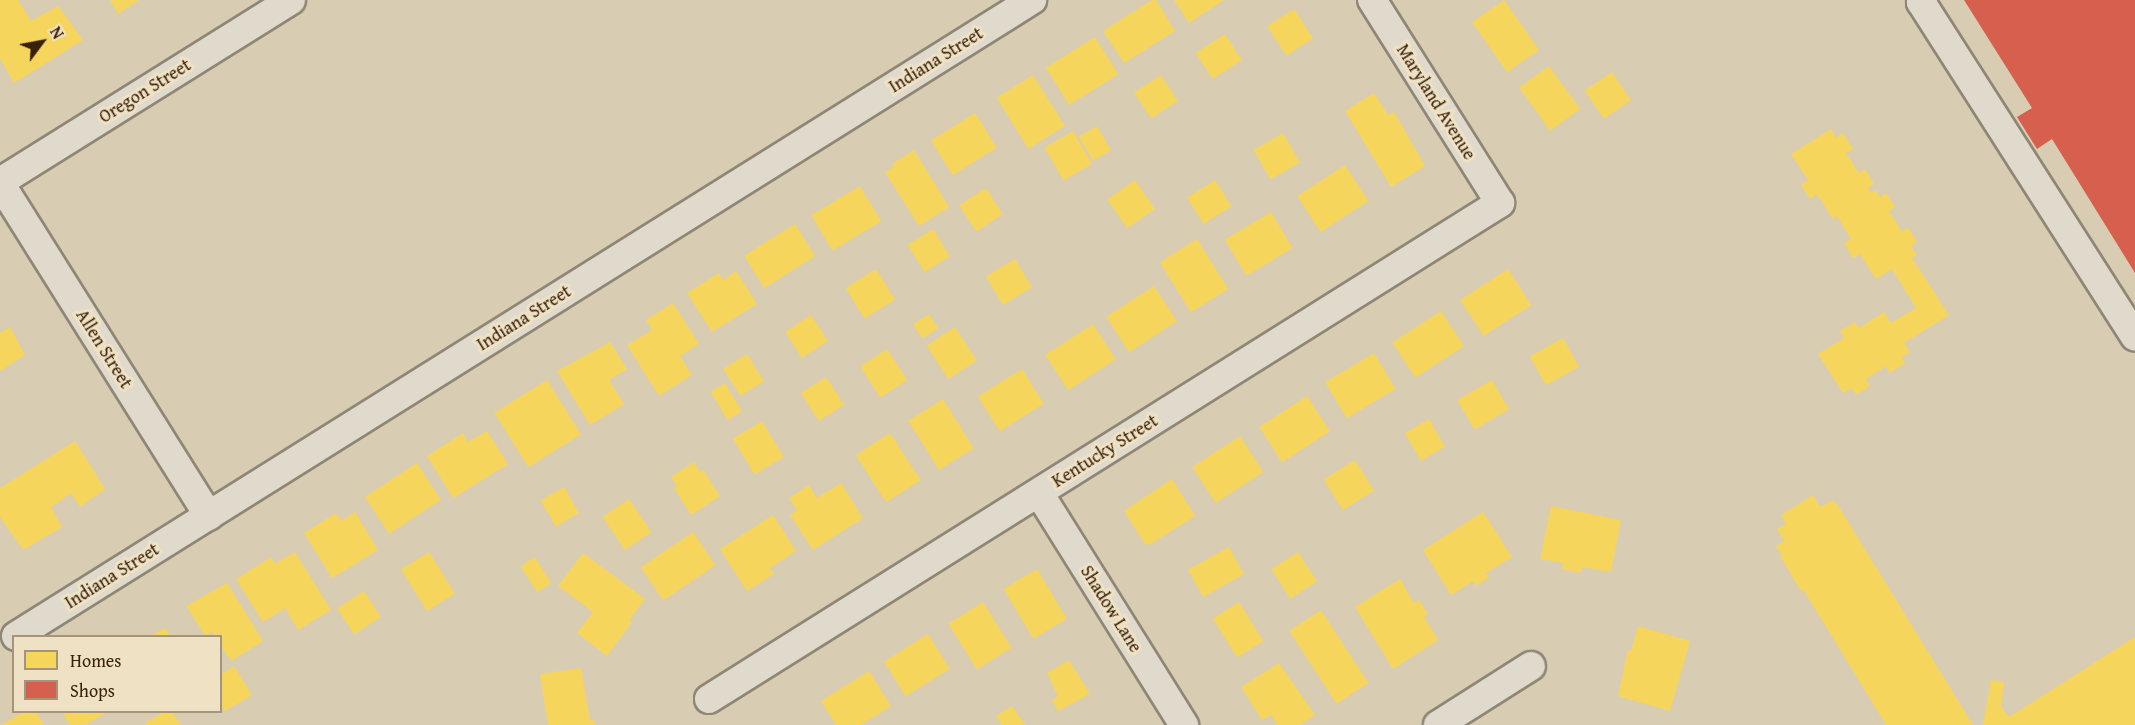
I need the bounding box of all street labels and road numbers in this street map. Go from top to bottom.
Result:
street label: Indiana Street [885,23,987,97]
street label: Maryland Avenue [1392,40,1480,164]
street label: Oregon Street [95,54,195,128]
street label: Indiana Street [473,281,575,355]
street label: Allen Street [71,306,137,392]
street label: Kentucky Street [1048,410,1162,492]
street label: Indiana Street [61,539,163,613]
street label: Shadow Lane [1076,562,1146,656]

